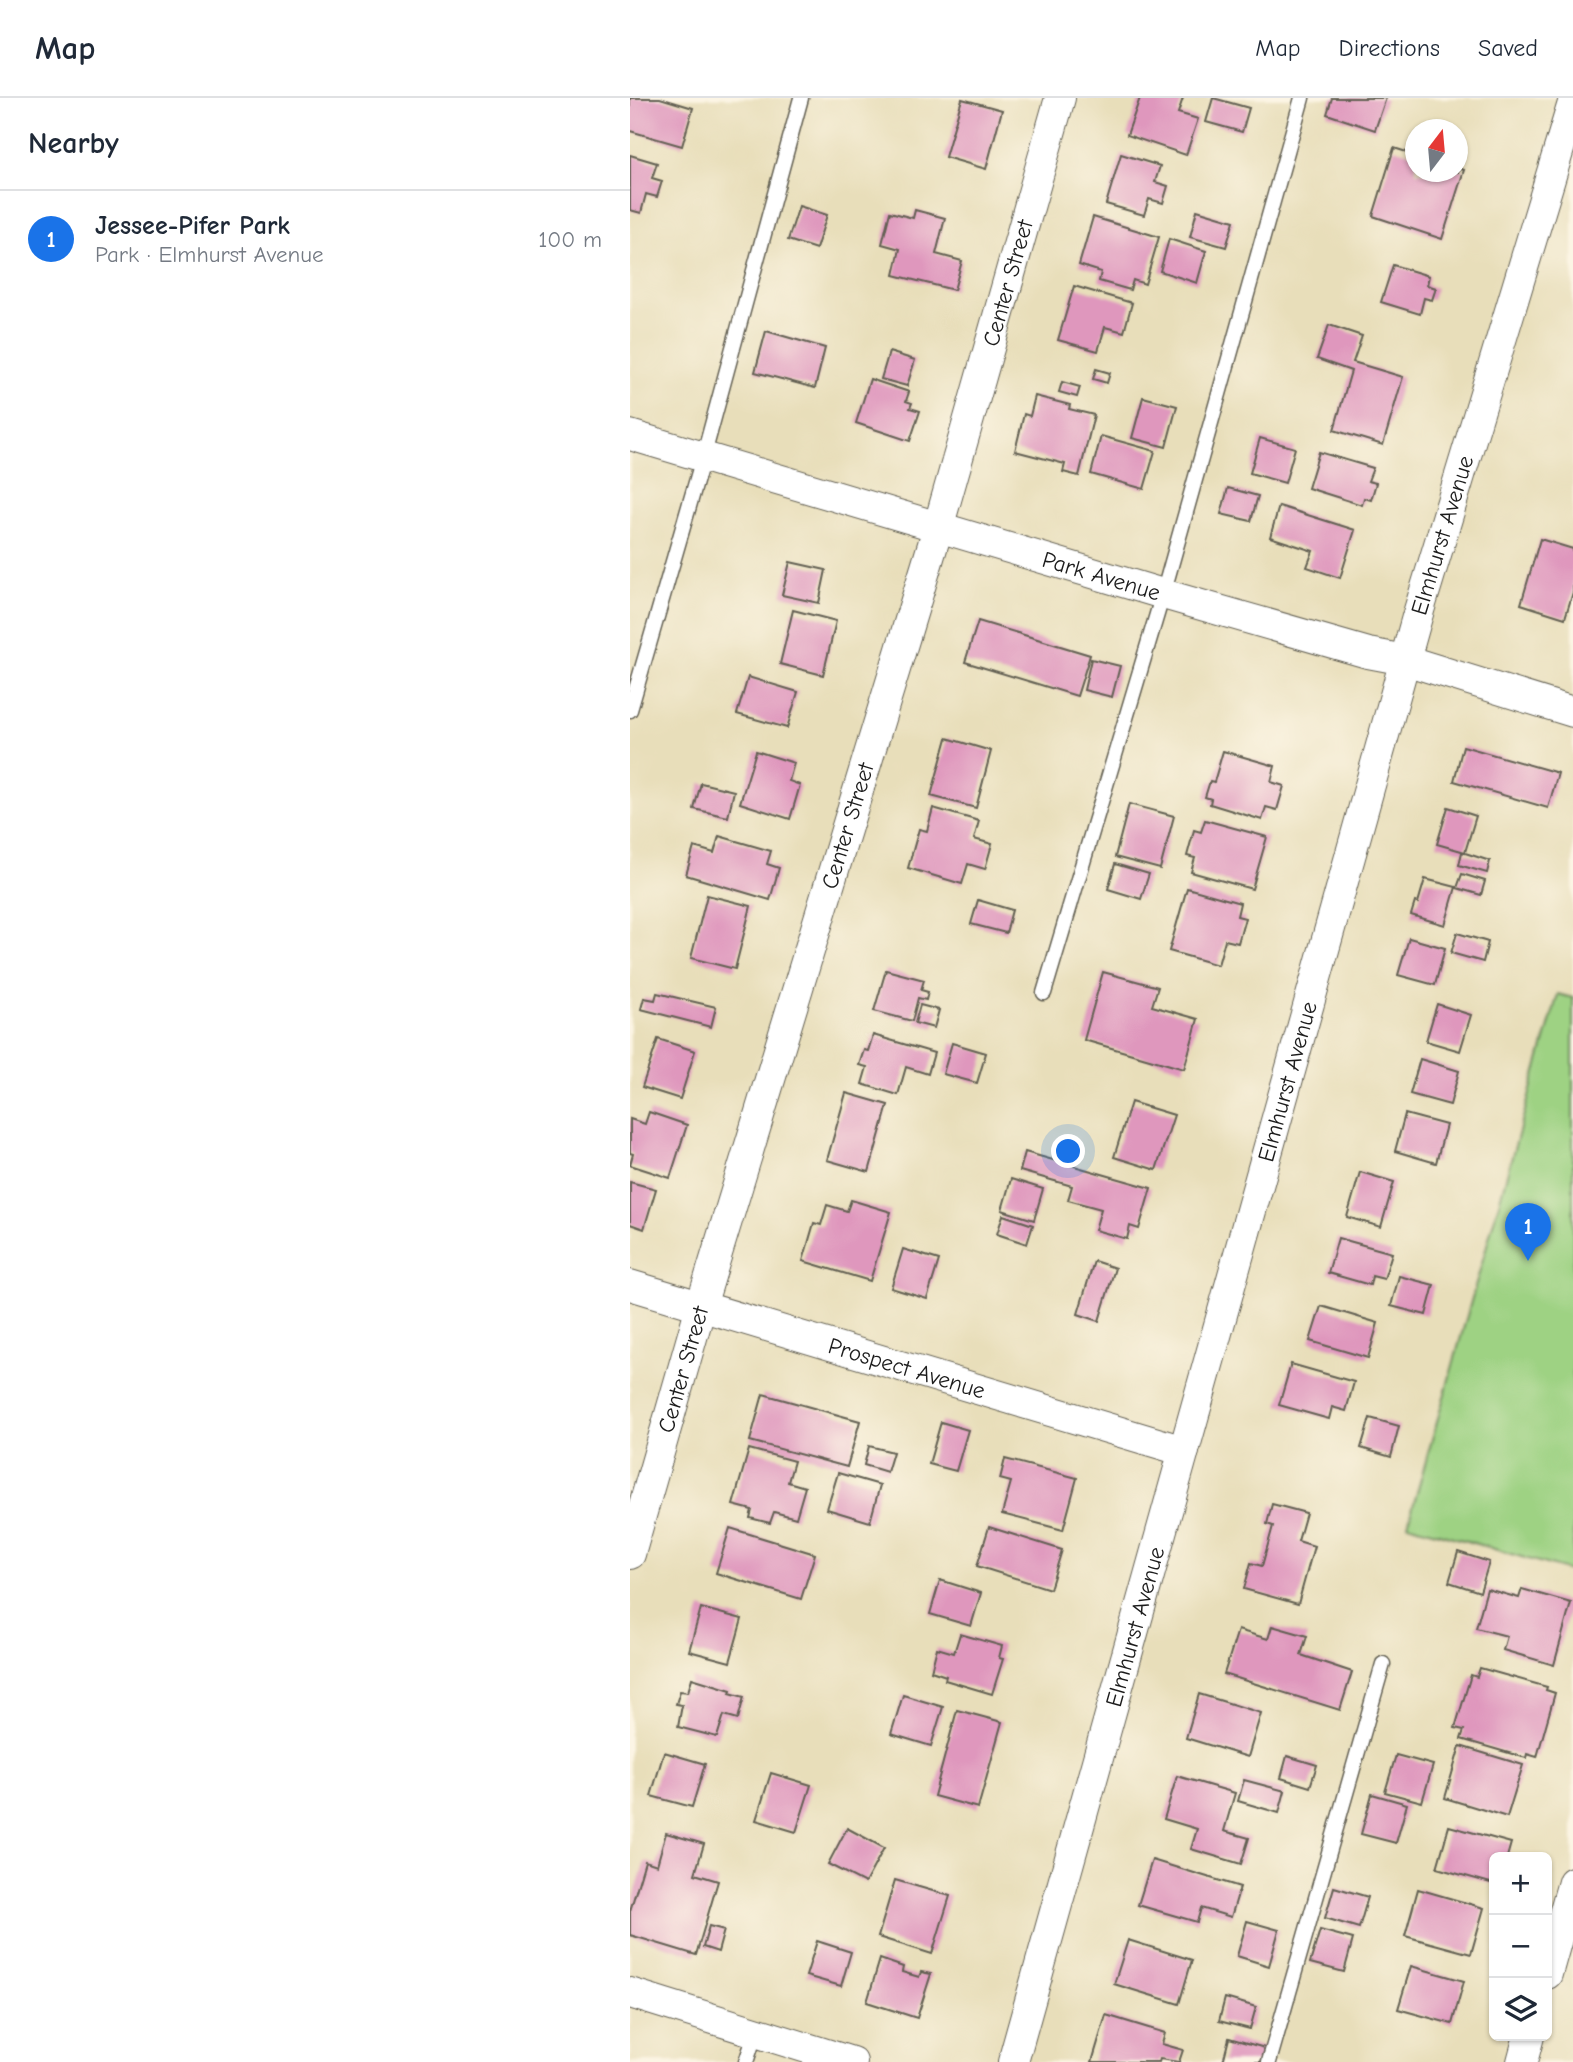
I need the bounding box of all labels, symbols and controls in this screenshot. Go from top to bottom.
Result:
text: Map [35,29,96,67]
text: Map [1255,34,1301,62]
text: Directions [1339,34,1440,62]
text: Saved [1478,34,1538,62]
north arrow [1405,119,1468,182]
text: Nearby [28,126,119,161]
text: Jessee-Pifer Park [95,211,290,241]
street label: Center Street [977,215,1039,349]
text: 1 [46,226,56,253]
text: 100 m [538,226,602,253]
text: Park · Elmhurst Avenue [95,241,323,268]
street label: Elmhurst Avenue [1405,452,1479,618]
street label: Park Avenue [1039,546,1164,606]
street label: Center Street [816,758,880,892]
street label: Elmhurst Avenue [1252,999,1323,1165]
your location [1051,1134,1085,1168]
pin: 1 [1505,1203,1551,1261]
street label: Center Street [652,1302,715,1436]
street label: Prospect Avenue [825,1332,988,1405]
street label: Elmhurst Avenue [1100,1544,1170,1710]
map controls [1489,1852,1552,2041]
button: + [1489,1852,1552,1915]
button: − [1489,1915,1552,1978]
button: layers [1489,1978,1552,2041]

